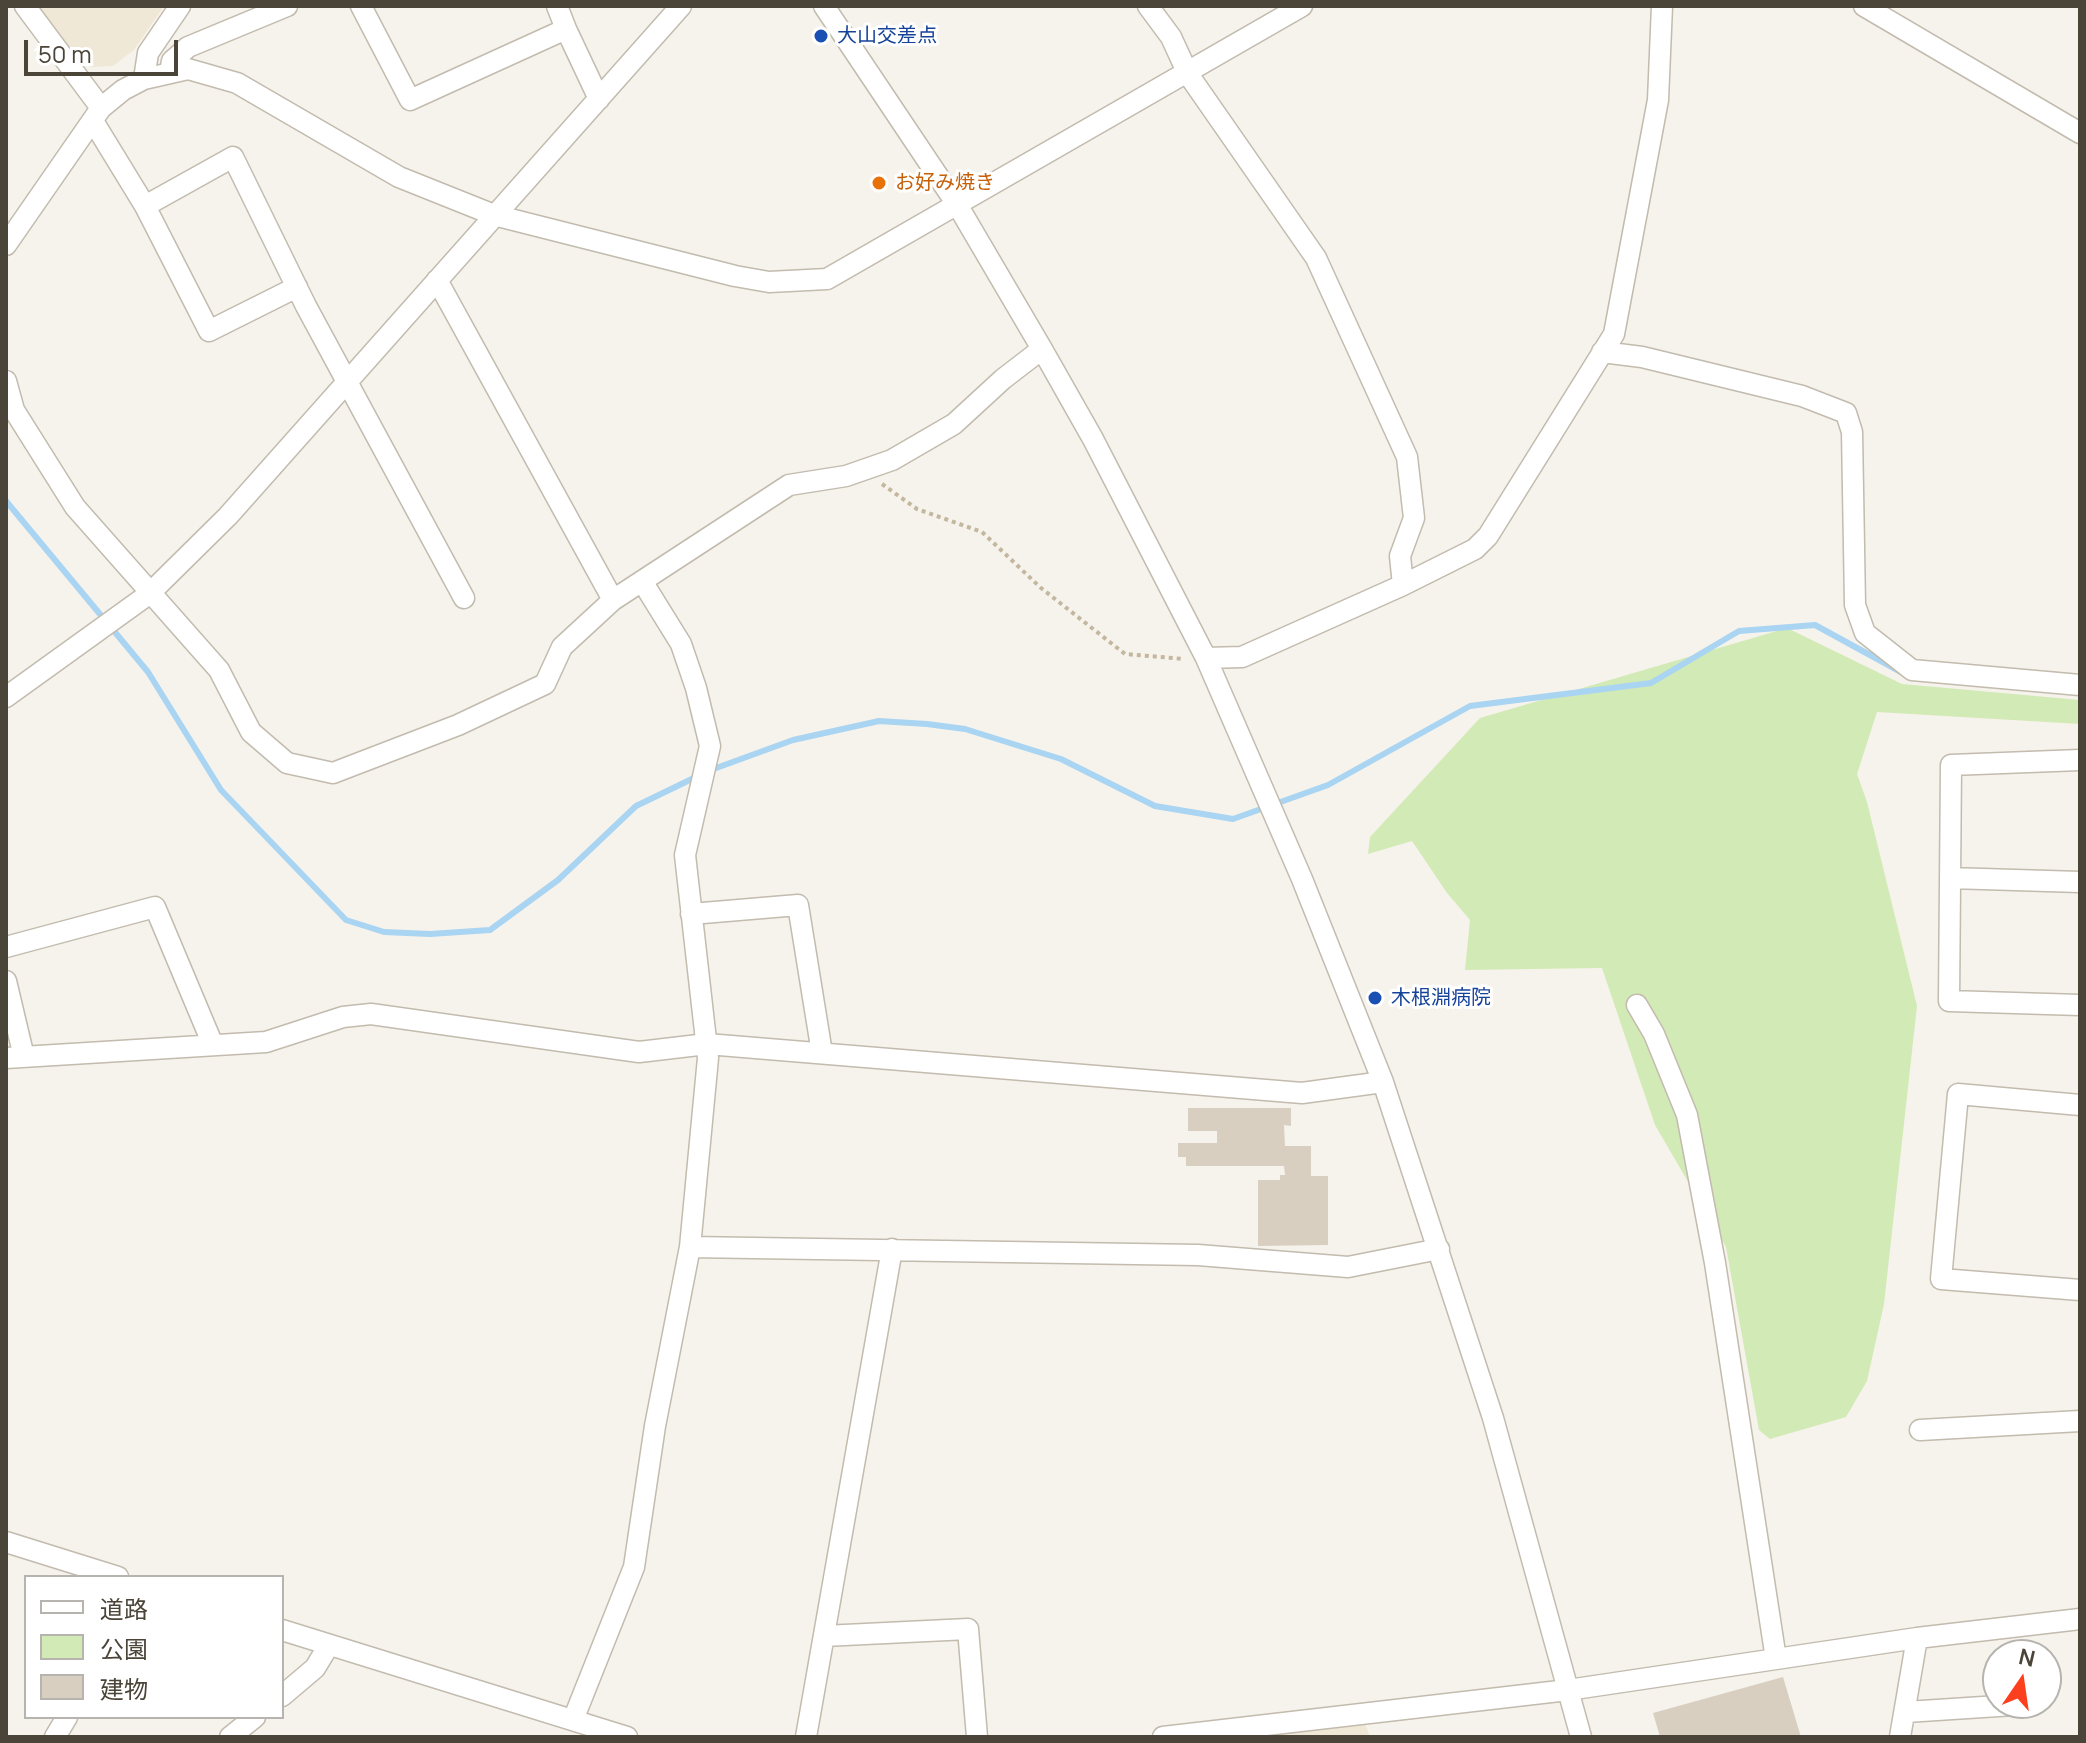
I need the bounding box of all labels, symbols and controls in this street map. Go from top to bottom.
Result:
scale bar [28,24,182,74]
place label: 大山交差点 [837,24,937,48]
marker: 大山交差点 [812,27,830,45]
text: 50 m [38,37,92,70]
place label: お好み焼き [895,171,995,195]
marker: お好み焼き [870,174,888,192]
place label: 木根淵病院 [1391,986,1491,1010]
marker: 木根淵病院 [1366,989,1384,1007]
legend [24,1575,284,1719]
text: 道路 [100,1592,148,1625]
text: 公園 [100,1632,148,1665]
north arrow [1982,1639,2062,1719]
text: N [2016,1641,2038,1674]
text: 建物 [100,1672,148,1705]

